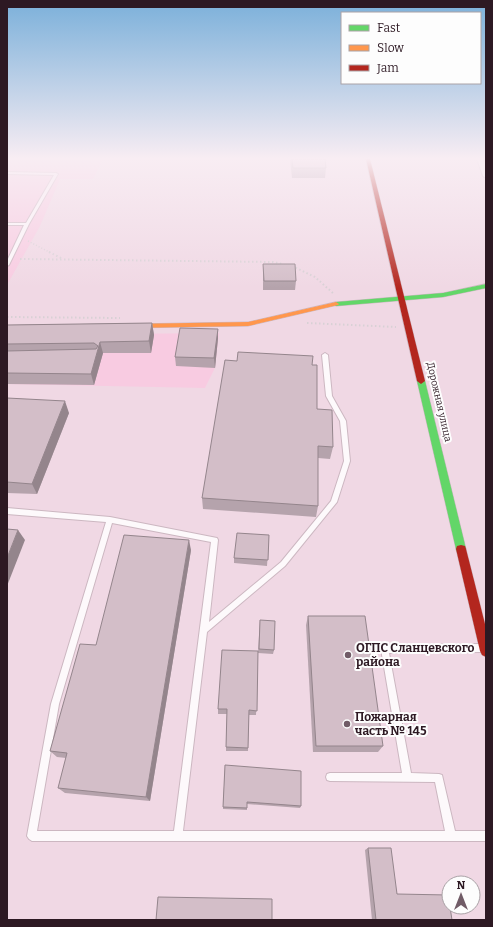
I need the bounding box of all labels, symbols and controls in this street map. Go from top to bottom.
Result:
legend [341,12,481,84]
text: Fast [377,21,401,35]
text: Slow [377,41,404,55]
text: Jam [376,61,399,75]
street label: Дорожная улица [424,361,454,443]
place label: ОГПС Сланцевского района [356,641,475,669]
marker: ОГПС Сланцевского района [343,650,353,660]
place label: Пожарная часть № 145 [355,710,427,738]
marker: Пожарная часть № 145 [342,719,352,729]
north arrow [441,875,481,915]
text: N [457,879,466,892]

